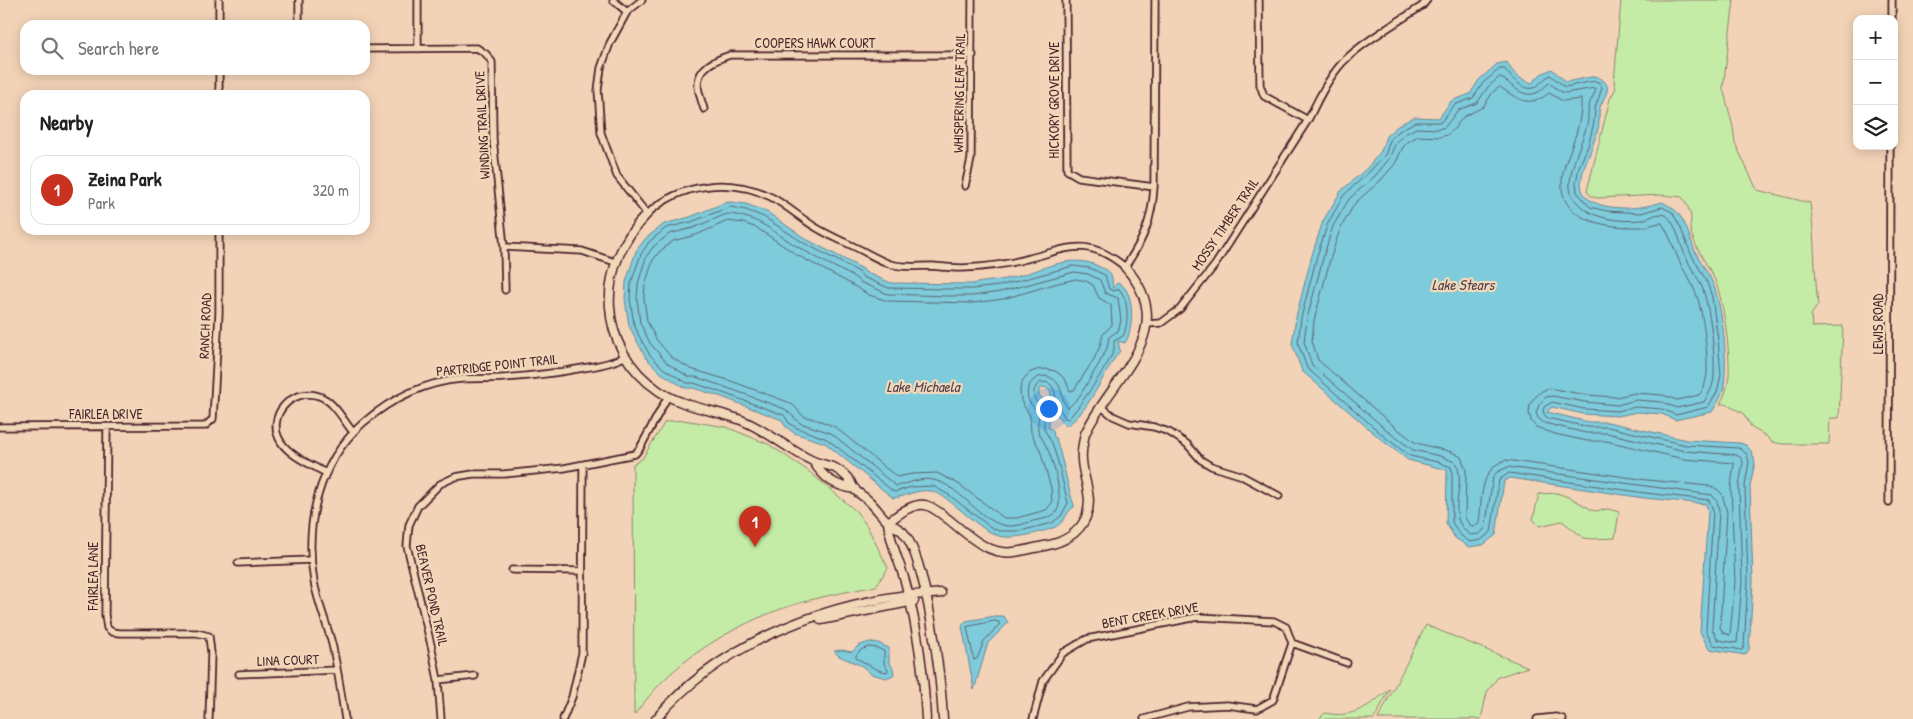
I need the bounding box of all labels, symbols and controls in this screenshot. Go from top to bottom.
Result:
map controls [1853,15,1898,150]
button: + [1853,15,1898,60]
search box [20,20,370,75]
street label: COOPERS HAWK COURT [755,33,876,52]
street label: WHISPERING LEAF TRAIL [948,33,969,153]
icon: search [38,34,66,62]
text: Search here [78,35,159,61]
street label: HICKORY GROVE DRIVE [1044,42,1063,158]
button: − [1853,60,1898,105]
street label: WINDING TRAIL DRIVE [469,70,494,180]
button: layers [1853,105,1898,150]
text: Nearby [40,108,93,137]
text: Zeina Park [88,166,162,192]
street label: MOSSY TIMBER TRAIL [1187,174,1263,274]
text: 1 [54,179,60,201]
text: 320 m [313,179,349,201]
text: Park [88,192,115,214]
water label: Lake Stears [1432,274,1495,295]
street label: RANCH ROAD [194,292,215,359]
street label: LEWIS ROAD [1868,293,1887,354]
street label: PARTRIDGE POINT TRAIL [435,349,559,380]
water label: Lake Michaela [886,376,962,397]
your location [1036,396,1062,422]
street label: FAIRLEA DRIVE [68,404,143,423]
pin: 1 [739,506,771,547]
street label: FAIRLEA LANE [83,542,102,611]
street label: BEAVER POND TRAIL [412,542,453,648]
street label: BENT CREEK DRIVE [1100,597,1200,632]
street label: LINA COURT [257,649,320,670]

